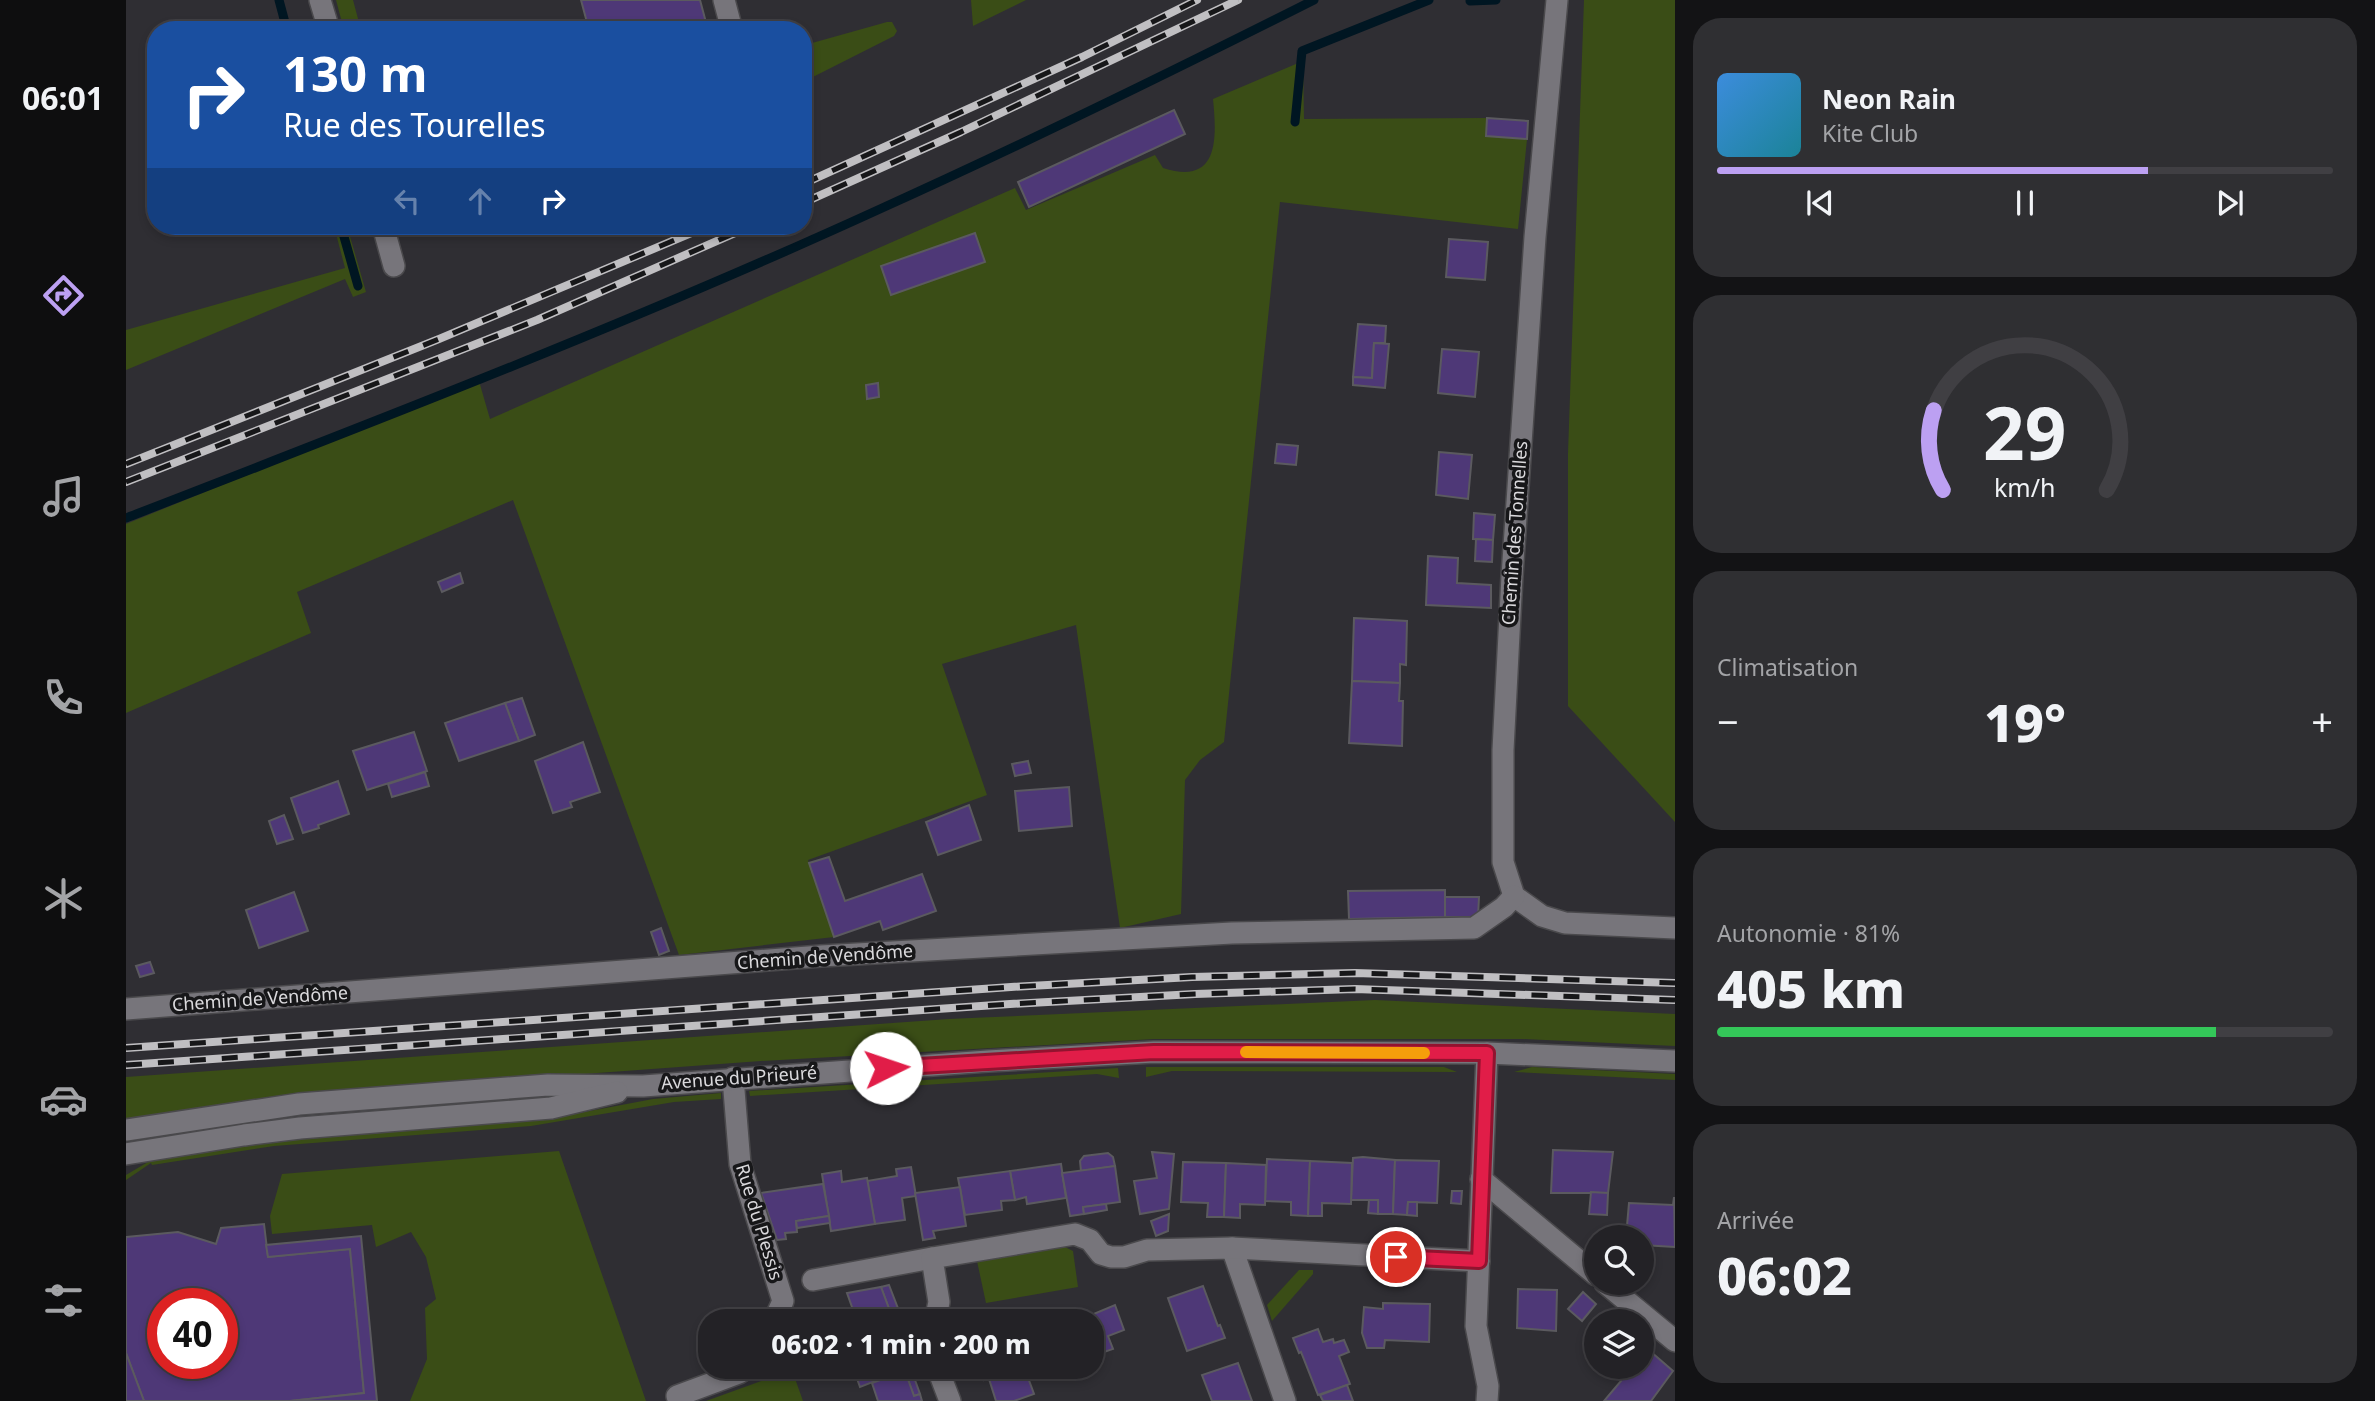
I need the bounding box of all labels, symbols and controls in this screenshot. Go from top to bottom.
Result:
text: 130 m [283,40,428,106]
icon: right [168,49,259,140]
text: 06:01 [22,76,104,119]
text: Neon Rain [1822,81,1956,117]
text: Rue des Tourelles [283,103,546,146]
text: Kite Club [1822,117,1918,149]
icon: left [388,182,426,220]
icon: ahead [461,182,499,220]
icon: right [534,182,572,220]
icon: previous [1801,184,1839,222]
icon: pause [2006,184,2044,222]
icon: next [2211,184,2249,222]
icon: directions [39,271,88,320]
text: 29 [1983,382,2067,481]
street label: Chemin des Tonnelles [1496,440,1532,626]
text: km/h [1994,470,2056,504]
icon: music [39,472,88,521]
text: Climatisation [1717,651,1858,683]
icon: phone [39,673,88,722]
text: 19° [1984,686,2066,757]
text: − [1717,695,1739,747]
text: + [2311,695,2333,747]
icon: climate [39,874,88,923]
text: Autonomie · 81% [1717,917,1900,949]
street label: Chemin de Vendôme [736,938,914,974]
text: 405 km [1717,952,1905,1023]
street label: Chemin de Vendôme [171,980,349,1016]
position arrow [849,1031,923,1105]
street label: Avenue du Prieuré [660,1060,818,1094]
icon: car [39,1075,88,1124]
street label: Rue du Plessis [731,1161,789,1283]
text: Arrivée [1717,1204,1794,1236]
map controls [1584,1225,1654,1379]
button: search [1584,1225,1654,1295]
pin [1366,1227,1426,1287]
icon: arrive [1377,1238,1415,1276]
text: 06:02 [1717,1239,1852,1310]
icon: filters [39,1276,88,1325]
speed limit sign: 40 [147,1288,238,1379]
button: layers [1584,1309,1654,1379]
text: 06:02 · 1 min · 200 m [771,1326,1031,1362]

